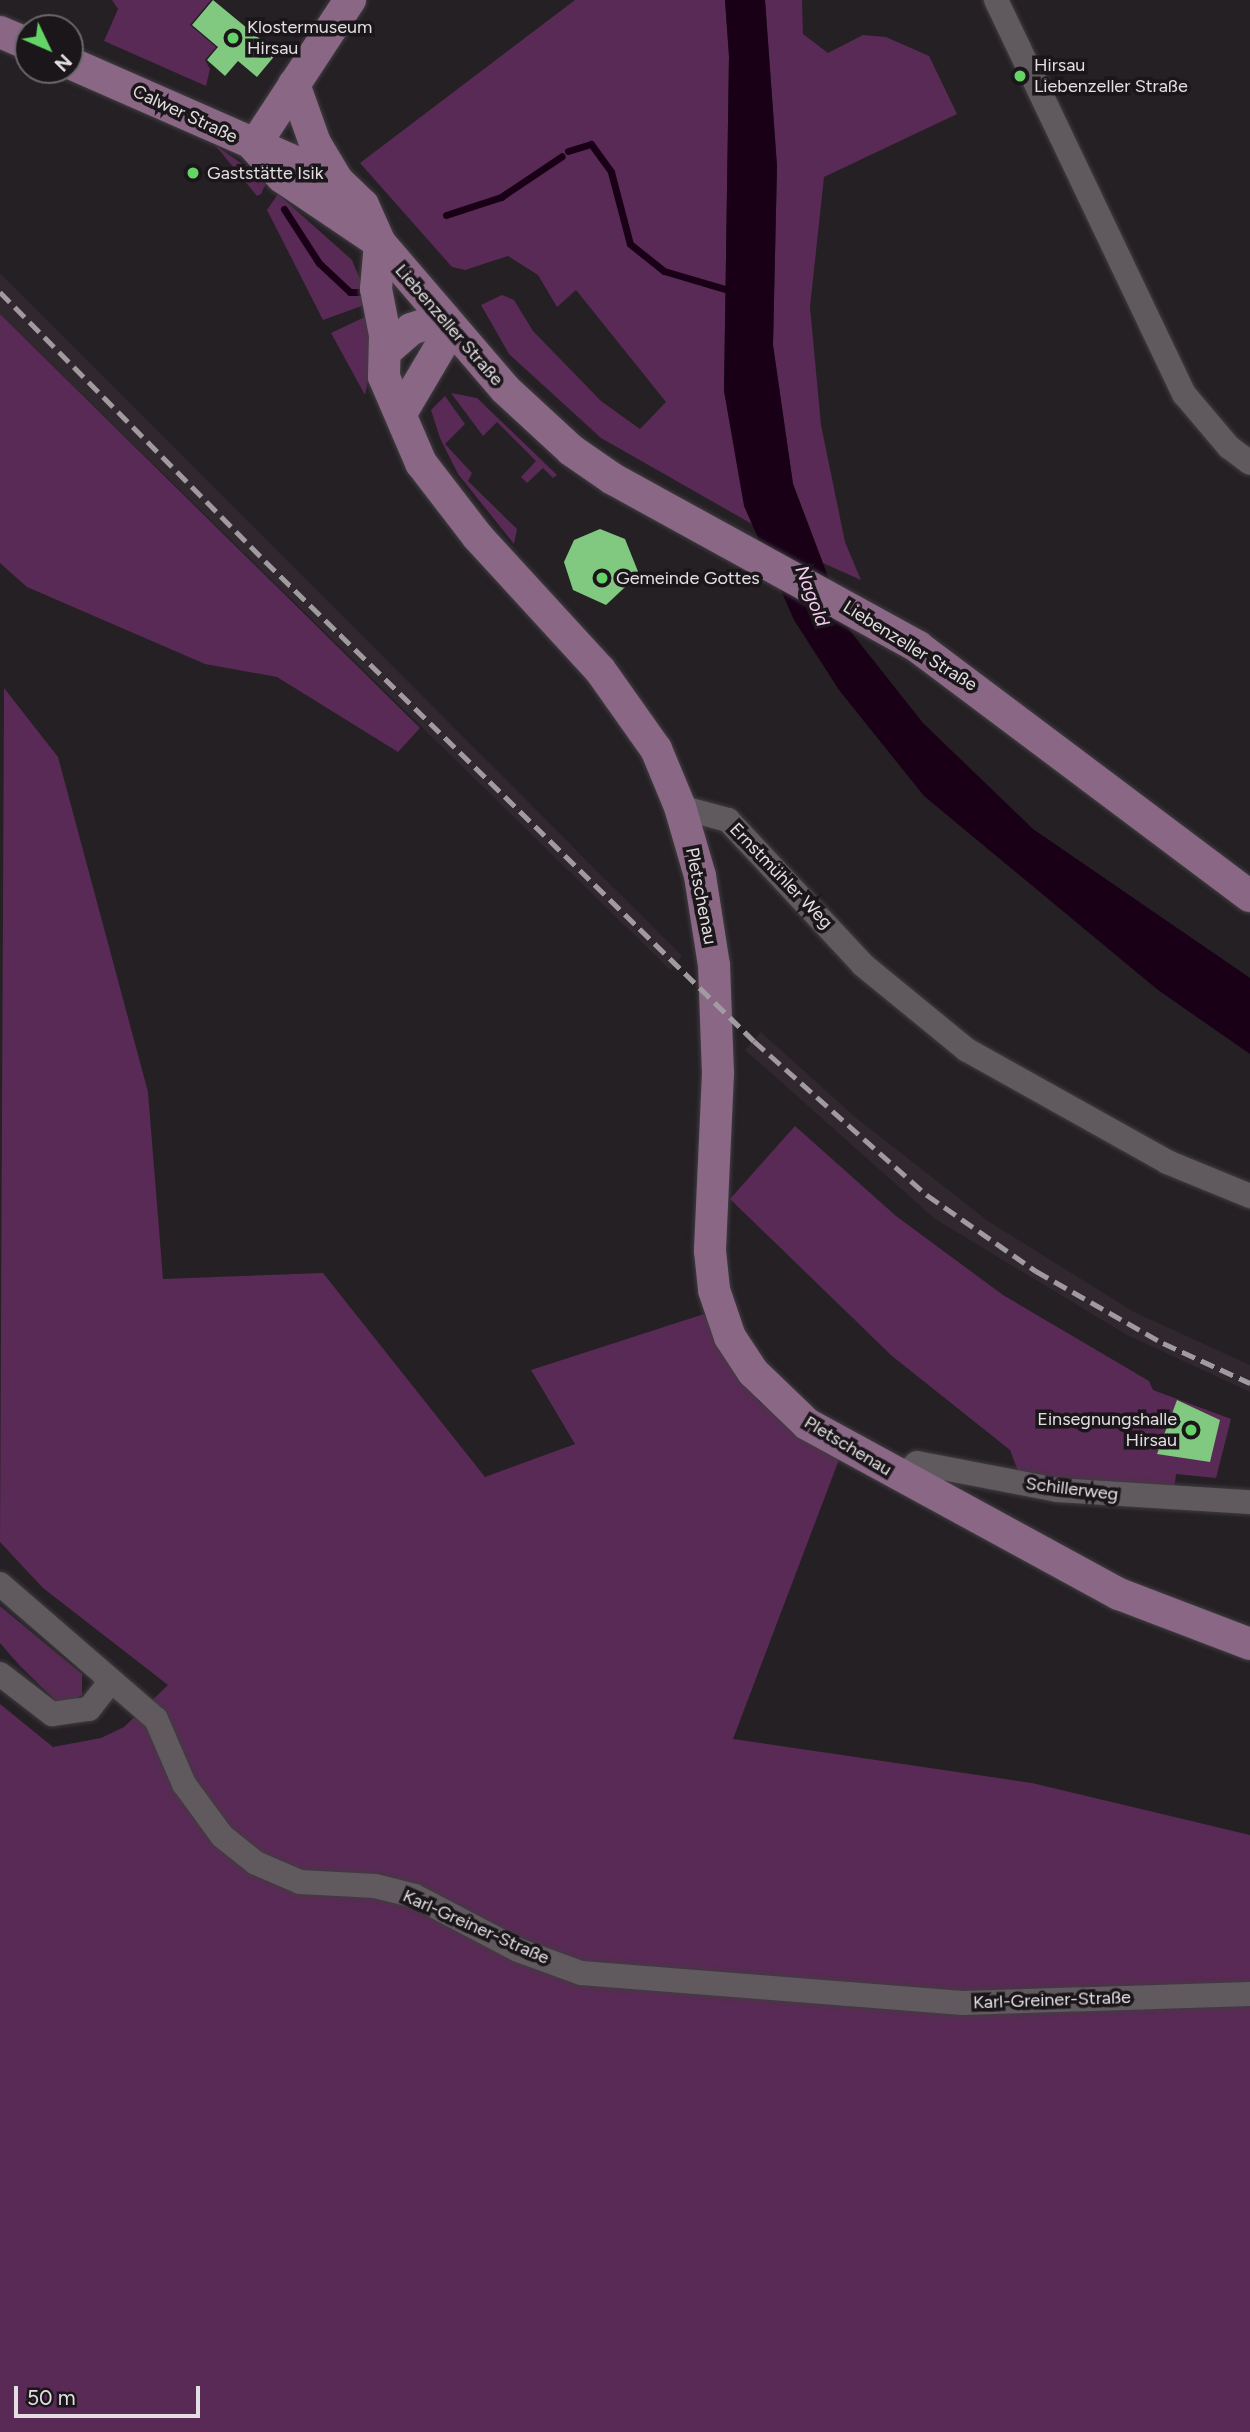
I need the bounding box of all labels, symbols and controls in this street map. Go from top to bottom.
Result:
north arrow [14,14,84,84]
place label: Klostermuseum Hirsau [247,17,372,60]
marker: Klostermuseum Hirsau [225,30,241,46]
text: N [50,49,76,76]
place label: Hirsau Liebenzeller Straße [1034,55,1188,98]
marker: Hirsau Liebenzeller Straße [1012,68,1028,84]
street label: Calwer Straße [129,80,241,148]
place label: Gaststätte Isik [207,162,323,184]
marker: Gaststätte Isik [185,165,201,181]
street label: Liebenzeller Straße [390,260,508,390]
water label: Nagold [790,562,834,630]
place label: Gemeinde Gottes [616,567,760,589]
marker: Gemeinde Gottes [594,570,610,586]
street label: Liebenzeller Straße [839,596,981,696]
street label: Ernstmühler Weg [725,819,837,933]
street label: Pletschenau [681,846,721,946]
place label: Einsegnungshalle Hirsau [1037,1409,1177,1452]
street label: Pletschenau [800,1411,896,1481]
marker: Einsegnungshalle Hirsau [1183,1422,1199,1438]
street label: Schillerweg [1024,1473,1120,1505]
street label: Karl-Greiner-Straße [399,1885,553,1969]
street label: Karl-Greiner-Straße [973,1986,1131,2014]
scale bar [18,2372,203,2416]
text: 50 m [27,2385,76,2410]

